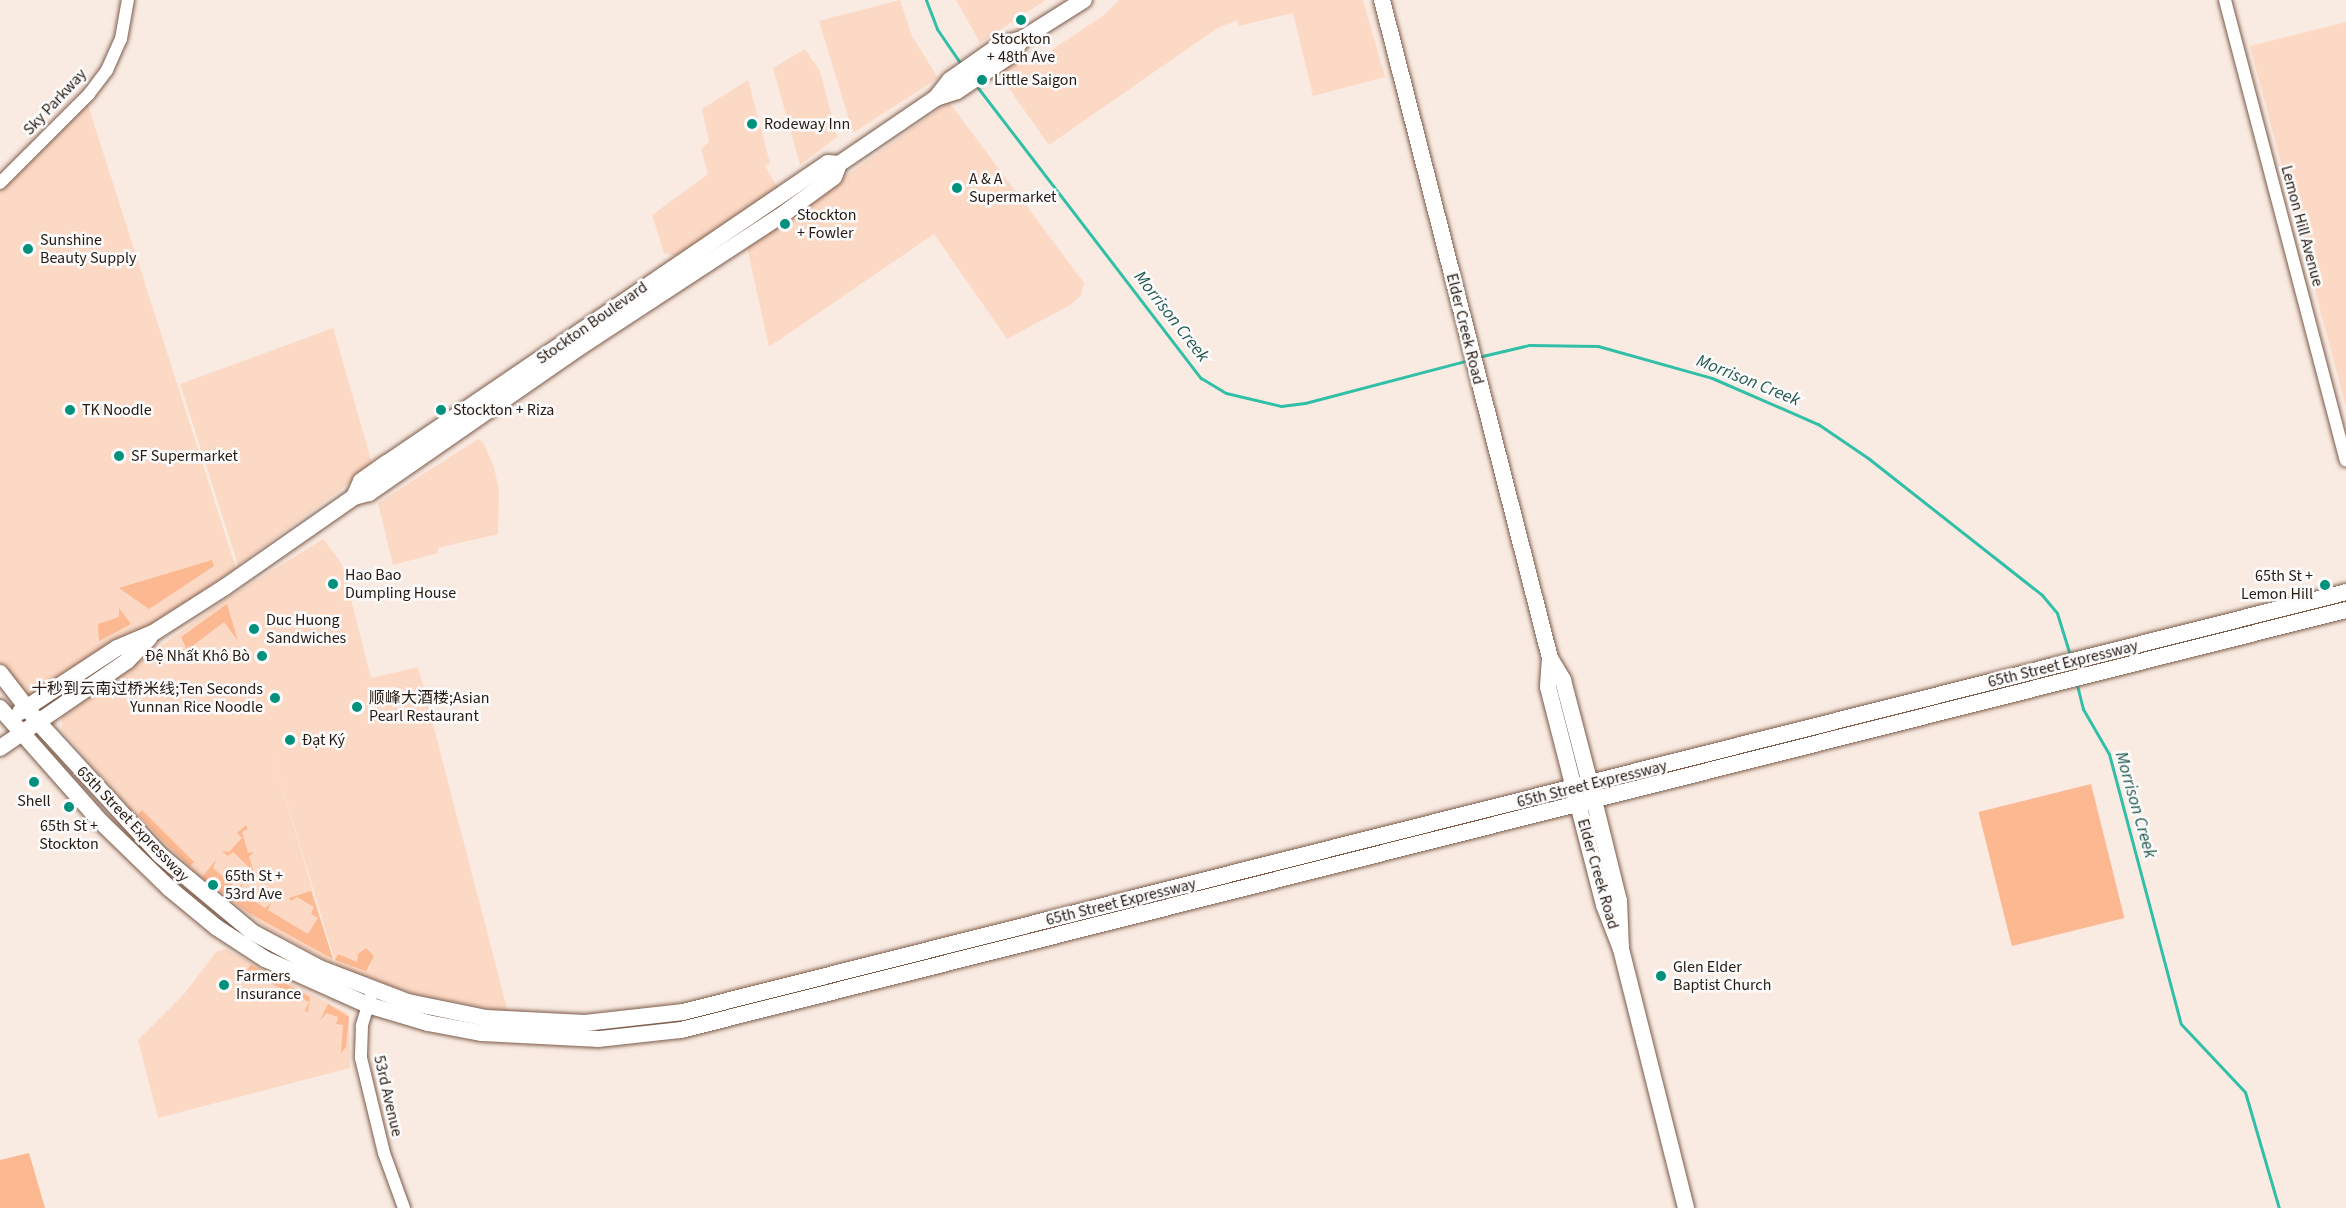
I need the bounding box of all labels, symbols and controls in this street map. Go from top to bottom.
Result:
marker: Stockton + 48th Ave [1014,13,1028,27]
place label: Stockton + 48th Ave [987,29,1055,67]
street label: Sky Parkway [19,65,91,139]
place label: Little Saigon [994,70,1077,90]
marker: Little Saigon [975,73,989,87]
place label: Rodeway Inn [764,114,850,134]
marker: Rodeway Inn [745,117,759,131]
street label: Lemon Hill Avenue [2277,163,2327,289]
place label: A & A Supermarket [969,169,1056,207]
marker: A & A Supermarket [950,181,964,195]
place label: Stockton + Fowler [797,205,857,243]
marker: Stockton + Fowler [778,217,792,231]
place label: Sunshine Beauty Supply [40,230,137,268]
marker: Sunshine Beauty Supply [21,242,35,256]
water label: Morrison Creek [1129,267,1213,367]
street label: Elder Creek Road [1442,271,1488,387]
street label: Stockton Boulevard [533,278,651,368]
water label: Morrison Creek [1693,350,1803,412]
place label: TK Noodle [82,400,152,420]
place label: Stockton + Riza [453,400,554,420]
marker: TK Noodle [63,403,77,417]
marker: Stockton + Riza [434,403,448,417]
place label: SF Supermarket [131,446,238,466]
marker: SF Supermarket [112,449,126,463]
place label: Hao Bao Dumpling House [345,565,456,603]
place label: 65th St + Lemon Hill [2241,566,2313,604]
marker: Hao Bao Dumpling House [326,577,340,591]
marker: 65th St + Lemon Hill [2318,578,2332,592]
place label: Duc Huong Sandwiches [266,610,346,648]
marker: Duc Huong Sandwiches [247,622,261,636]
street label: 65th Street Expressway [1986,636,2140,692]
place label: Đệ Nhất Khô Bò [145,646,250,666]
marker: Đệ Nhất Khô Bò [255,649,269,663]
place label: 十秒到云南过桥米线;Ten Seconds Yunnan Rice Noodle [31,679,263,717]
place label: 顺峰大酒楼;Asian Pearl Restaurant [369,688,489,726]
marker: 十秒到云南过桥米线;Ten Seconds Yunnan Rice Noodle [268,691,282,705]
marker: 顺峰大酒楼;Asian Pearl Restaurant [350,700,364,714]
place label: Đạt Ký [302,730,345,750]
marker: Đạt Ký [283,733,297,747]
water label: Morrison Creek [2109,749,2161,861]
street label: 65th Street Expressway [1515,756,1669,812]
street label: 65th Street Expressway [73,762,193,886]
marker: Shell [27,775,41,789]
place label: Shell [17,791,51,811]
marker: 65th St + Stockton [62,800,76,814]
place label: 65th St + Stockton [39,816,99,854]
street label: Elder Creek Road [1573,817,1623,931]
place label: 65th St + 53rd Ave [225,866,283,904]
street label: 65th Street Expressway [1044,874,1198,930]
marker: 65th St + 53rd Ave [206,878,220,892]
place label: Glen Elder Baptist Church [1673,957,1771,995]
place label: Farmers Insurance [236,966,301,1004]
marker: Glen Elder Baptist Church [1654,969,1668,983]
marker: Farmers Insurance [217,978,231,992]
street label: 53rd Avenue [369,1054,407,1138]

